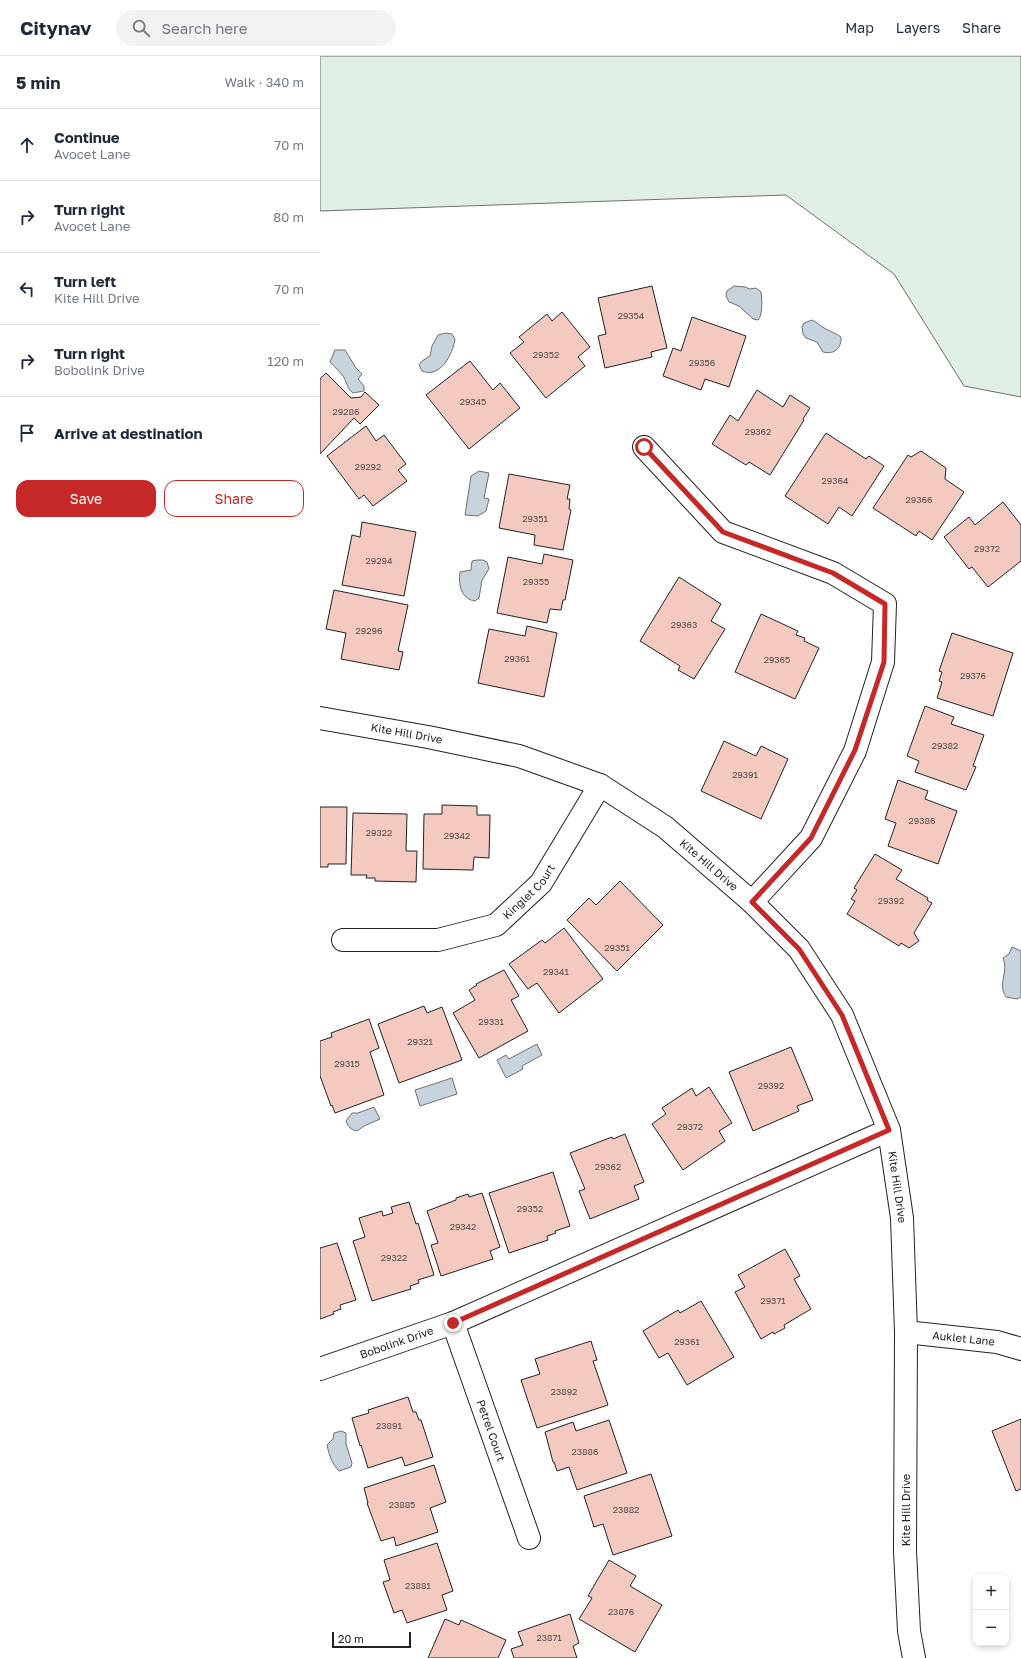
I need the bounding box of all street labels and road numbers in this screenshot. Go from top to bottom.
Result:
street label: Kite Hill Drive [370,720,444,746]
street label: Kite Hill Drive [678,836,741,893]
street label: Kinglet Court [500,861,557,921]
street label: Kite Hill Drive [886,1150,909,1223]
street label: Bobolink Drive [358,1323,435,1361]
street label: Auklet Lane [932,1328,996,1348]
street label: Petrel Court [475,1398,508,1463]
street label: Kite Hill Drive [899,1474,912,1546]

